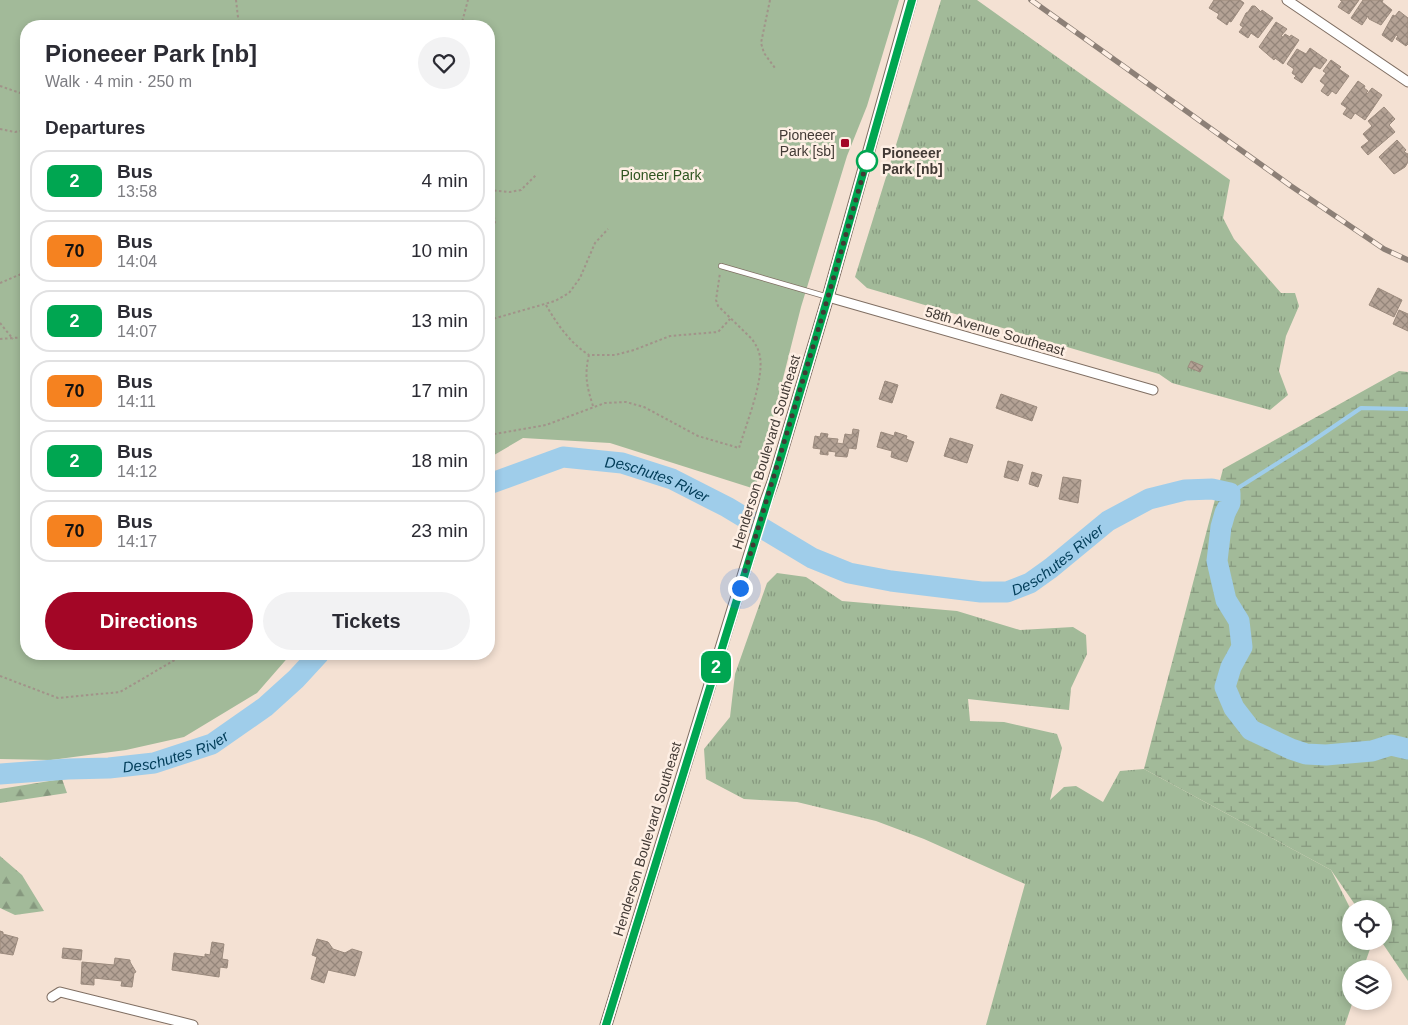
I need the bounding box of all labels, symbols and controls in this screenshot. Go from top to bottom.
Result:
button: heart [418,37,470,89]
text: Pioneeer Park [nb] [45,40,257,67]
text: Walk · 4 min · 250 m [45,73,192,90]
text: Departures [45,117,145,138]
place label: Pioneeer Park [sb] [779,127,835,159]
marker: Pioneeer Park [sb] [839,137,851,149]
place label: Pioneeer Park [nb] [882,145,943,177]
marker: Pioneeer Park [nb] [856,150,878,172]
text: Bus [117,161,153,182]
park label: Pioneer Park [621,167,702,183]
text: 4 min [422,170,468,191]
text: 2 [69,171,80,191]
text: 13:58 [117,183,157,200]
text: Bus [117,231,153,252]
text: 10 min [411,240,468,261]
text: 70 [64,241,85,261]
text: 14:04 [117,253,157,270]
text: Bus [117,301,153,322]
street label: 58th Avenue Southeast [923,303,1067,359]
text: 13 min [411,310,468,331]
text: 2 [69,311,80,331]
text: 14:07 [117,323,157,340]
street label: Henderson Boulevard Southeast [729,353,803,551]
text: Bus [117,371,153,392]
text: 17 min [411,380,468,401]
text: 70 [64,381,85,401]
text: 14:11 [117,393,156,410]
text: Bus [117,441,153,462]
text: 18 min [411,450,468,471]
text: 2 [69,451,80,471]
water label: Deschutes River [604,453,713,505]
text: 14:12 [117,463,157,480]
text: Bus [117,511,153,532]
text: 23 min [411,520,468,541]
water label: Deschutes River [1009,520,1107,598]
text: 70 [64,521,85,541]
text: 14:17 [117,533,157,550]
your location [728,576,753,601]
button: Directions [45,592,253,650]
button: Tickets [263,592,470,650]
line badge: 2 [700,651,732,683]
text: 2 [711,657,721,677]
water label: Deschutes River [122,726,232,775]
street label: Henderson Boulevard Southeast [610,740,684,938]
map controls [1342,900,1392,1010]
button: locate [1342,900,1392,950]
button: layers [1342,960,1392,1010]

